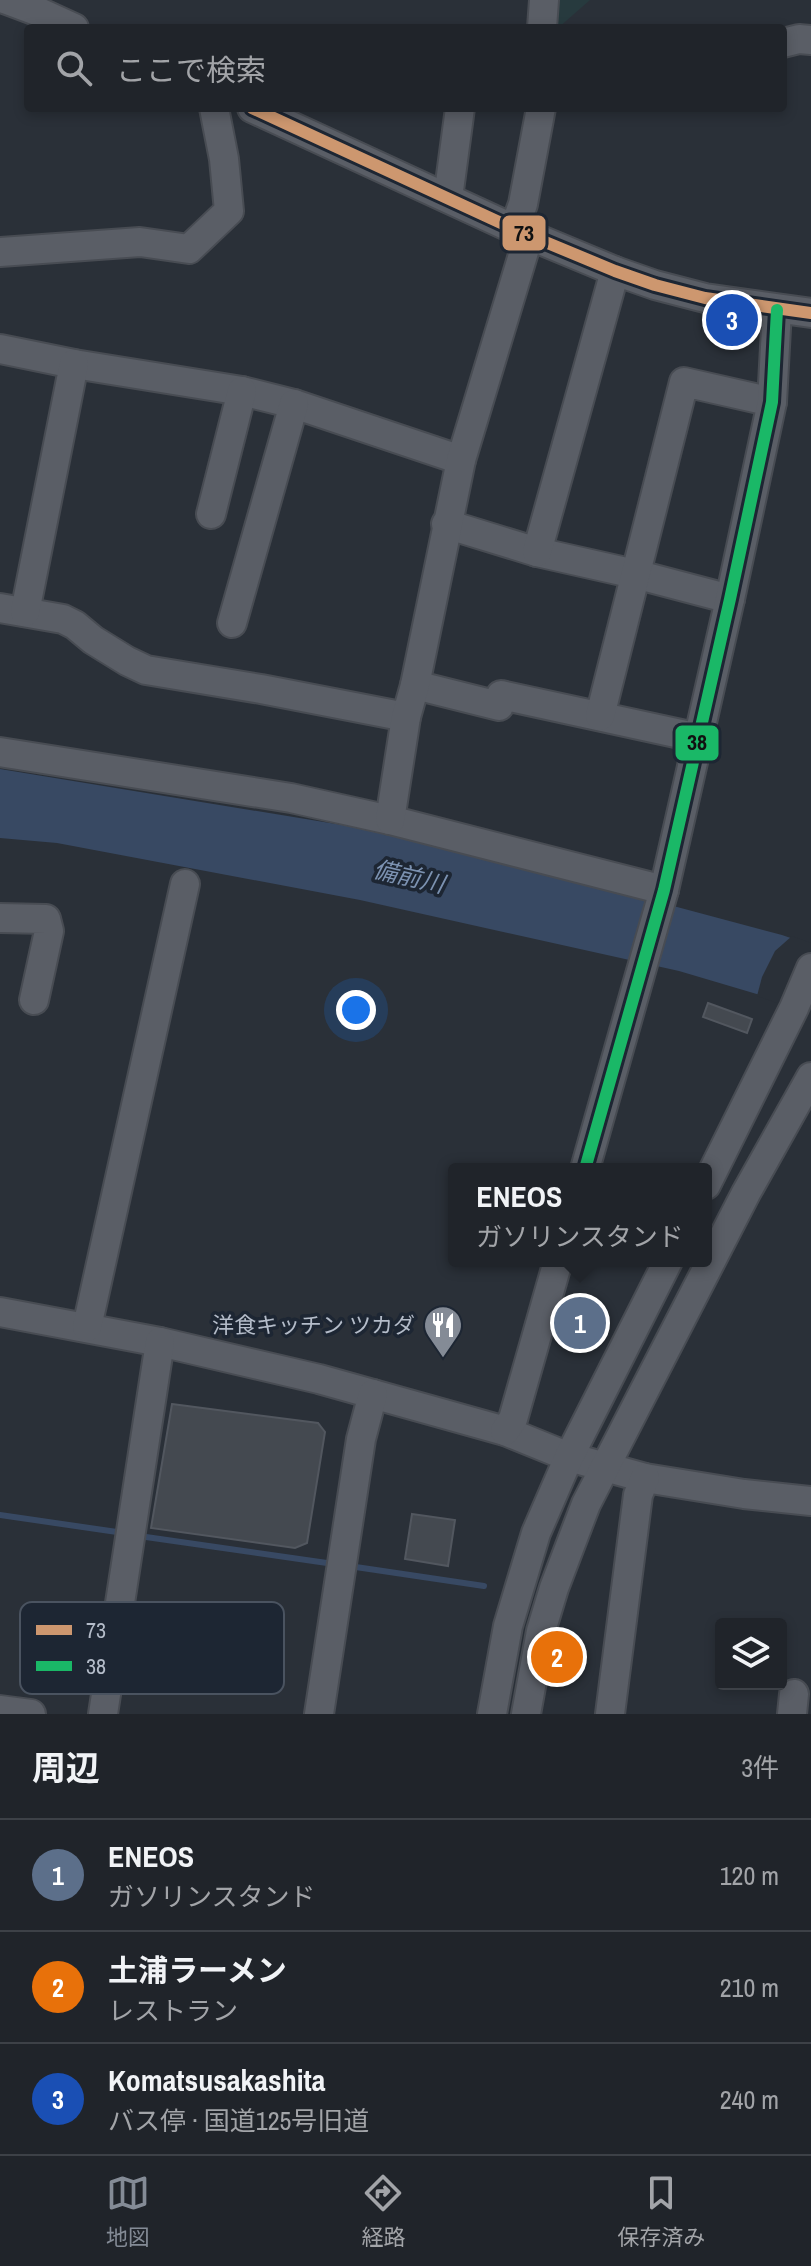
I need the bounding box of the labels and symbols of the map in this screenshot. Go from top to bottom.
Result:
line badge: 73 [501,214,547,252]
text: 73 [514,218,534,248]
pin: 3 [706,290,758,350]
line badge: 38 [674,724,720,762]
text: 38 [687,727,707,757]
water label: 備前川 [370,852,451,900]
your location [336,990,376,1030]
pin: 1 [554,1293,606,1353]
restaurant icon: 洋食キッチン ツカダ [422,1304,464,1359]
place label: 洋食キッチン ツカダ [212,1310,415,1340]
legend [20,1602,284,1694]
text: 73 [86,1615,106,1645]
pin: 2 [531,1627,583,1687]
text: 38 [86,1651,106,1681]

